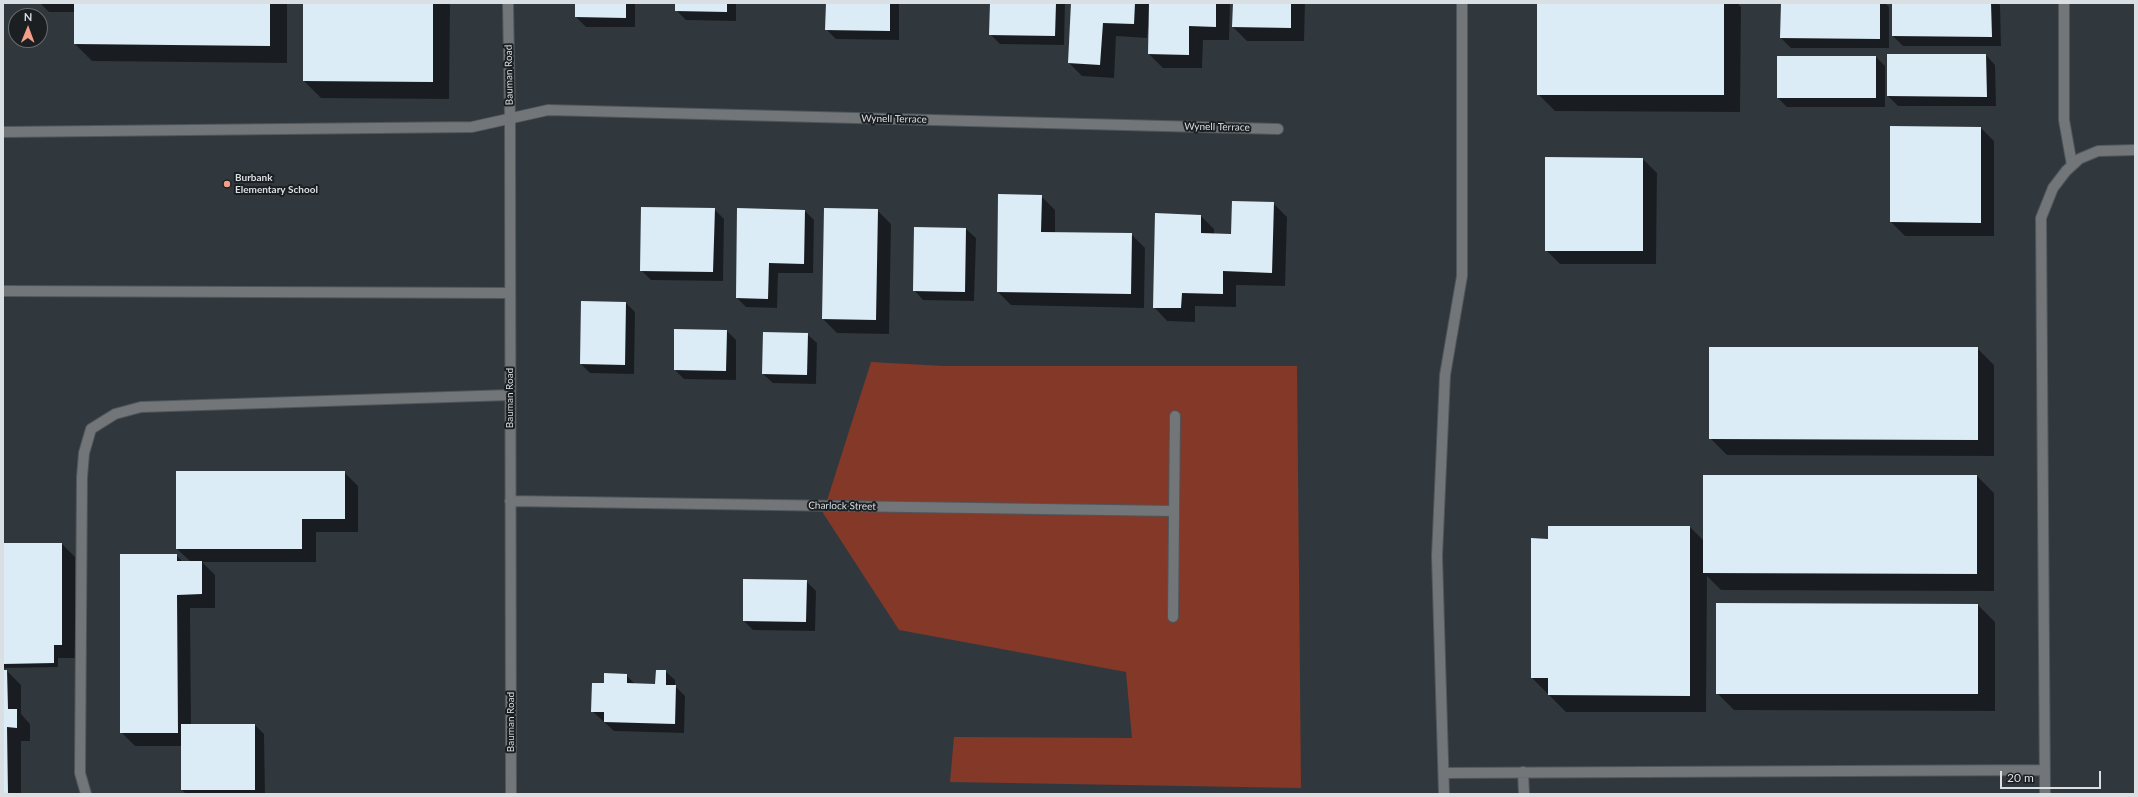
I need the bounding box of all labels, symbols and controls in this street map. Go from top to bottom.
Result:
north arrow [8,8,48,48]
text: N [24,10,33,23]
street label: Bauman Road [502,45,516,105]
street label: Wynell Terrace [861,112,927,126]
street label: Wynell Terrace [1184,120,1250,134]
place label: Burbank Elementary School [235,172,318,196]
marker: Burbank Elementary School [222,179,232,189]
street label: Bauman Road [504,368,516,428]
street label: Charlock Street [808,499,876,513]
street label: Bauman Road [505,692,517,752]
scale bar [2002,763,2103,789]
text: 20 m [2007,770,2034,785]

